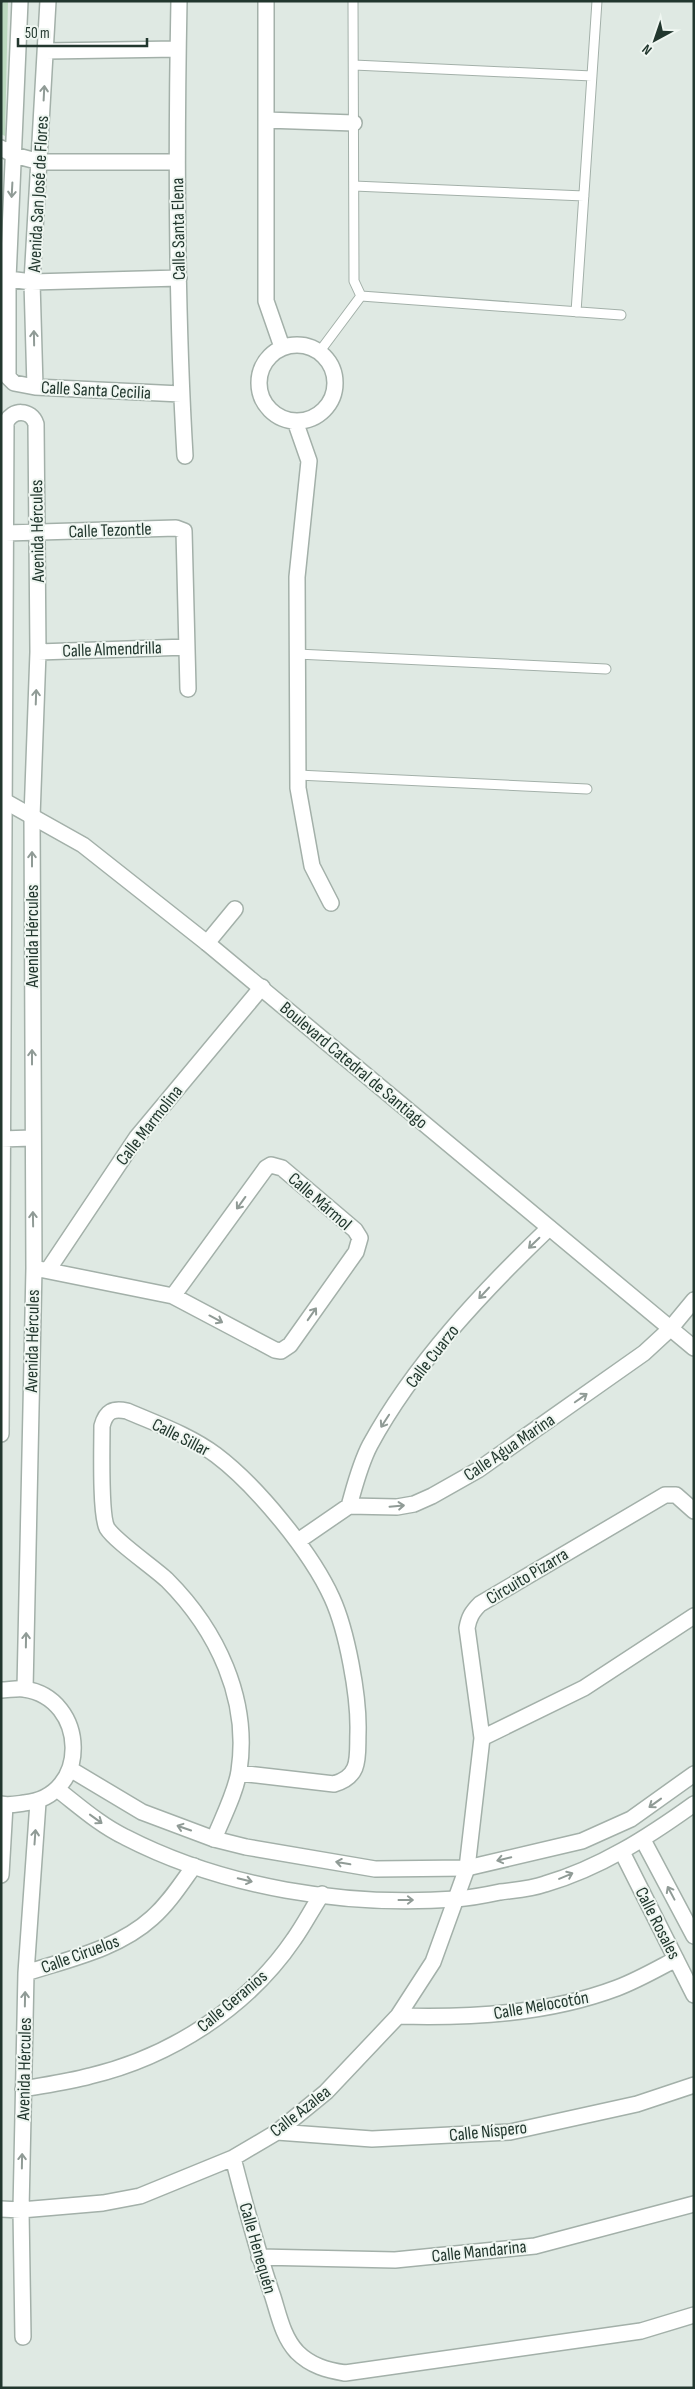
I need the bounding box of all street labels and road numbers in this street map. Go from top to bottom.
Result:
street label: Avenida San José de Flores [24,115,53,274]
street label: Calle Santa Elena [167,178,190,280]
street label: Calle Santa Cecilia [40,377,152,404]
street label: Avenida Hércules [26,479,49,584]
street label: Calle Tezontle [68,519,152,542]
street label: Calle Almendrilla [62,637,162,662]
street label: Avenida Hércules [22,885,43,988]
street label: Boulevard Catedral de Santiago [276,997,432,1133]
street label: Calle Marmolina [112,1081,187,1169]
street label: Calle Mármol [284,1168,356,1235]
street label: Avenida Hércules [21,1289,44,1394]
street label: Calle Cuarzo [401,1321,463,1392]
street label: Calle Agua Marina [460,1409,559,1486]
street label: Calle Sillar [148,1414,213,1461]
street label: Circuito Pizarra [482,1544,572,1609]
street label: Calle Rosales [630,1884,685,1963]
street label: Calle Ciruelos [38,1931,122,1978]
street label: Calle Geranios [193,1966,272,2037]
street label: Calle Melocotón [492,1987,590,2024]
street label: Avenida Hércules [13,2017,36,2122]
street label: Calle Azalea [266,2081,335,2141]
street label: Calle Níspero [448,2117,528,2146]
street label: Calle Henequén [235,2200,280,2296]
street label: Calle Mandarina [431,2236,527,2267]

